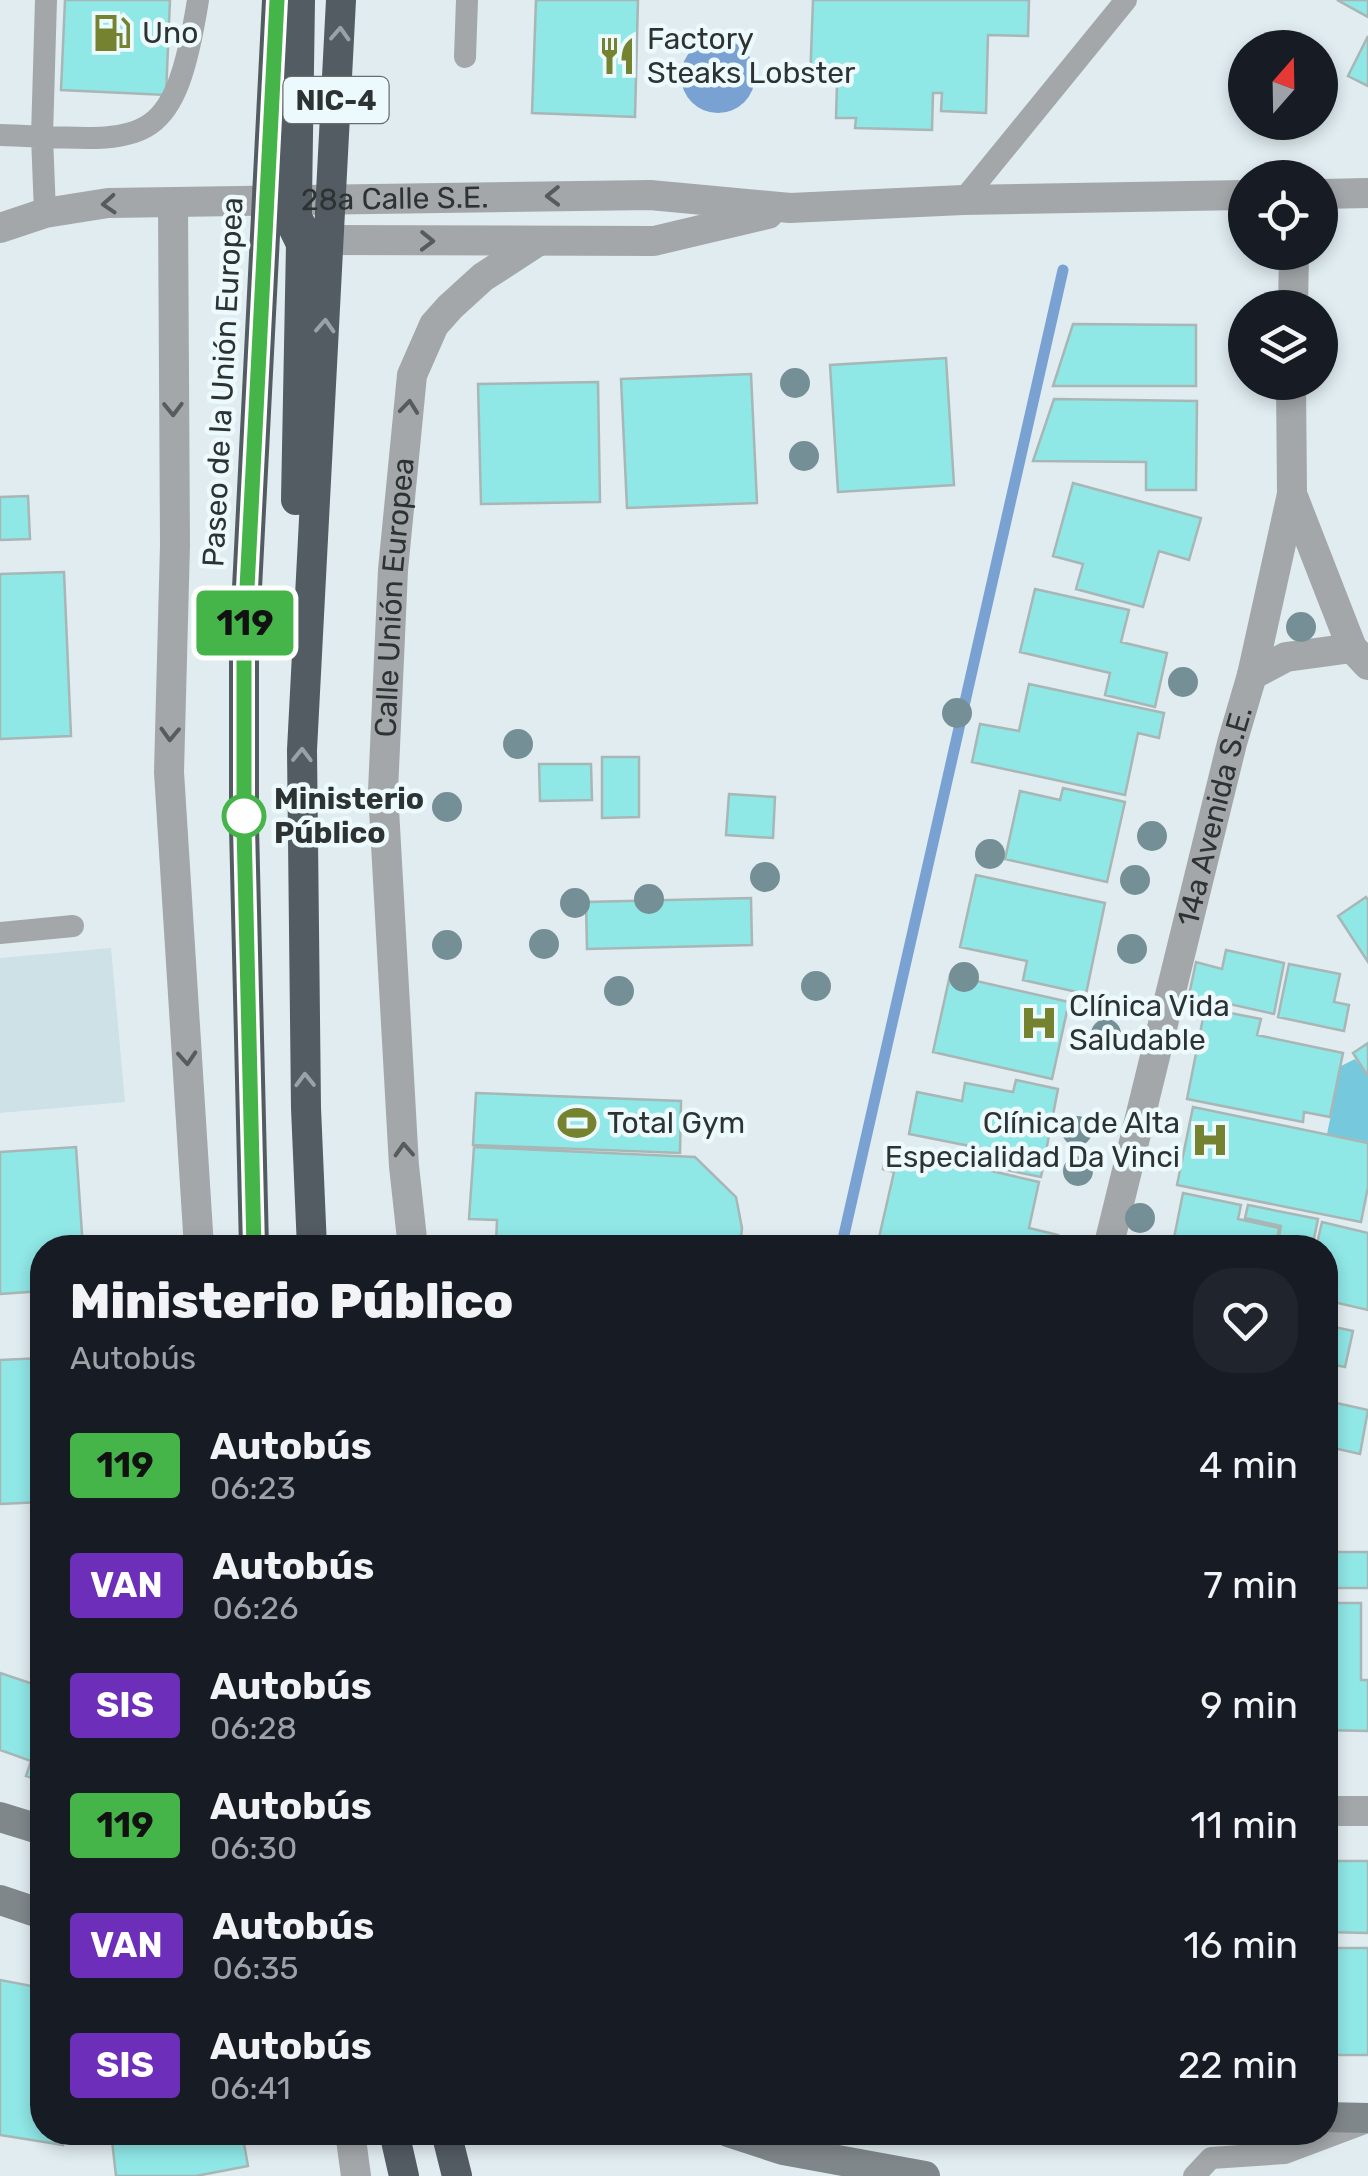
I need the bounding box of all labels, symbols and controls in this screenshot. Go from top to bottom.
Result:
fuel station icon: Uno [91,12,133,54]
place label: Uno [142,15,198,51]
place label: Factory Steaks Lobster [647,21,856,91]
one-way arrow [329,25,350,41]
north arrow [1228,30,1338,140]
map controls [1228,30,1338,400]
restaurant icon: Factory Steaks Lobster [596,35,638,77]
road number: NIC-4 [284,77,388,123]
button: locate [1228,160,1338,270]
street label: 28a Calle S.E. [301,179,489,218]
one-way arrow [544,186,560,207]
one-way arrow [100,193,116,214]
street label: Paseo de la Unión Europea [195,196,251,568]
one-way arrow [420,230,436,252]
button: layers [1228,290,1338,400]
one-way arrow [314,317,335,333]
one-way arrow [398,399,420,415]
one-way arrow [162,402,184,417]
street label: Calle Unión Europea [367,456,422,738]
line badge: 119 [188,590,302,656]
text: 119 [216,602,274,644]
street label: 14a Avenida S.E. [1170,702,1260,930]
one-way arrow [159,726,180,742]
one-way arrow [292,747,313,763]
place label: Ministerio Público [274,781,424,851]
marker: Ministerio Público [223,795,265,837]
place label: Clínica Vida Saludable [1069,988,1230,1058]
hospital icon: Clínica Vida Saludable [1018,1002,1060,1044]
one-way arrow [176,1051,197,1067]
one-way arrow [295,1072,316,1088]
sports icon: Total Gym [556,1102,598,1144]
place label: Total Gym [607,1105,745,1141]
place label: Clínica de Alta Especialidad Da Vinci [885,1105,1180,1175]
hospital icon: Clínica de Alta Especialidad Da Vinci [1189,1119,1231,1161]
one-way arrow [394,1142,415,1158]
button: heart [1193,1268,1298,1373]
text: Ministerio Público [70,1273,513,1330]
text: Autobús [70,1339,196,1377]
text: Autobús [210,1423,372,1469]
text: 4 min [1199,1442,1298,1488]
text: 119 [96,1444,154,1486]
text: 06:23 [210,1469,296,1507]
text: Autobús [213,1543,374,1589]
text: 7 min [1203,1562,1298,1608]
text: VAN [90,1564,163,1606]
text: 06:26 [213,1589,298,1627]
text: Autobús [210,1663,372,1709]
text: 9 min [1200,1682,1298,1728]
text: SIS [96,1684,154,1726]
text: 06:28 [210,1709,297,1747]
text: Autobús [210,1783,372,1829]
text: 11 min [1190,1802,1298,1848]
text: 119 [96,1804,154,1846]
text: 06:30 [210,1829,297,1867]
text: Autobús [213,1903,374,1949]
text: 16 min [1184,1922,1298,1968]
text: VAN [90,1924,163,1966]
text: 06:35 [213,1949,299,1987]
text: Autobús [210,2023,372,2069]
text: 22 min [1178,2042,1298,2088]
text: SIS [96,2044,154,2086]
text: 06:41 [210,2069,291,2107]

